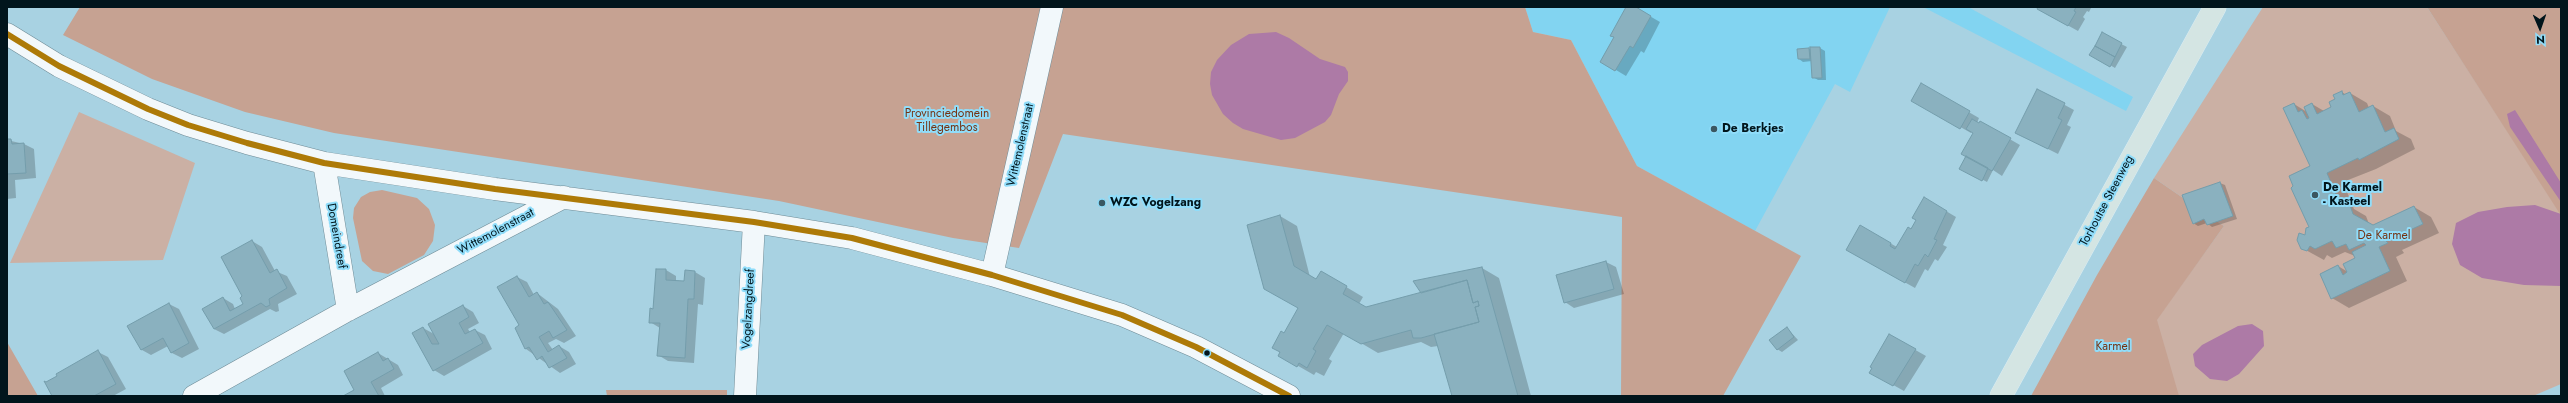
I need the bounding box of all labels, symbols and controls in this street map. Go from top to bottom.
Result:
north arrow [2520,8,2560,48]
text: N [2536,32,2545,48]
street label: Wittemolenstraat [1004,102,1038,188]
park label: Provinciedomein Tillegembos [905,107,989,135]
place label: De Berkjes [1722,122,1784,136]
marker: De Berkjes [1709,124,1719,134]
street label: Torhoutse Steenweg [2077,153,2137,249]
place label: De Karmel - Kasteel [2323,181,2382,209]
marker: De Karmel - Kasteel [2310,190,2320,200]
place label: WZC Vogelzang [1110,196,1201,210]
marker: WZC Vogelzang [1097,198,1107,208]
street label: Domeindreef [323,202,349,270]
street label: Wittemolenstraat [455,206,537,258]
park label: De Karmel [2358,229,2410,243]
street label: Vogelzangdreef [740,269,758,349]
park label: Karmel [2096,340,2130,354]
unlabelled marker [1202,348,1212,358]

